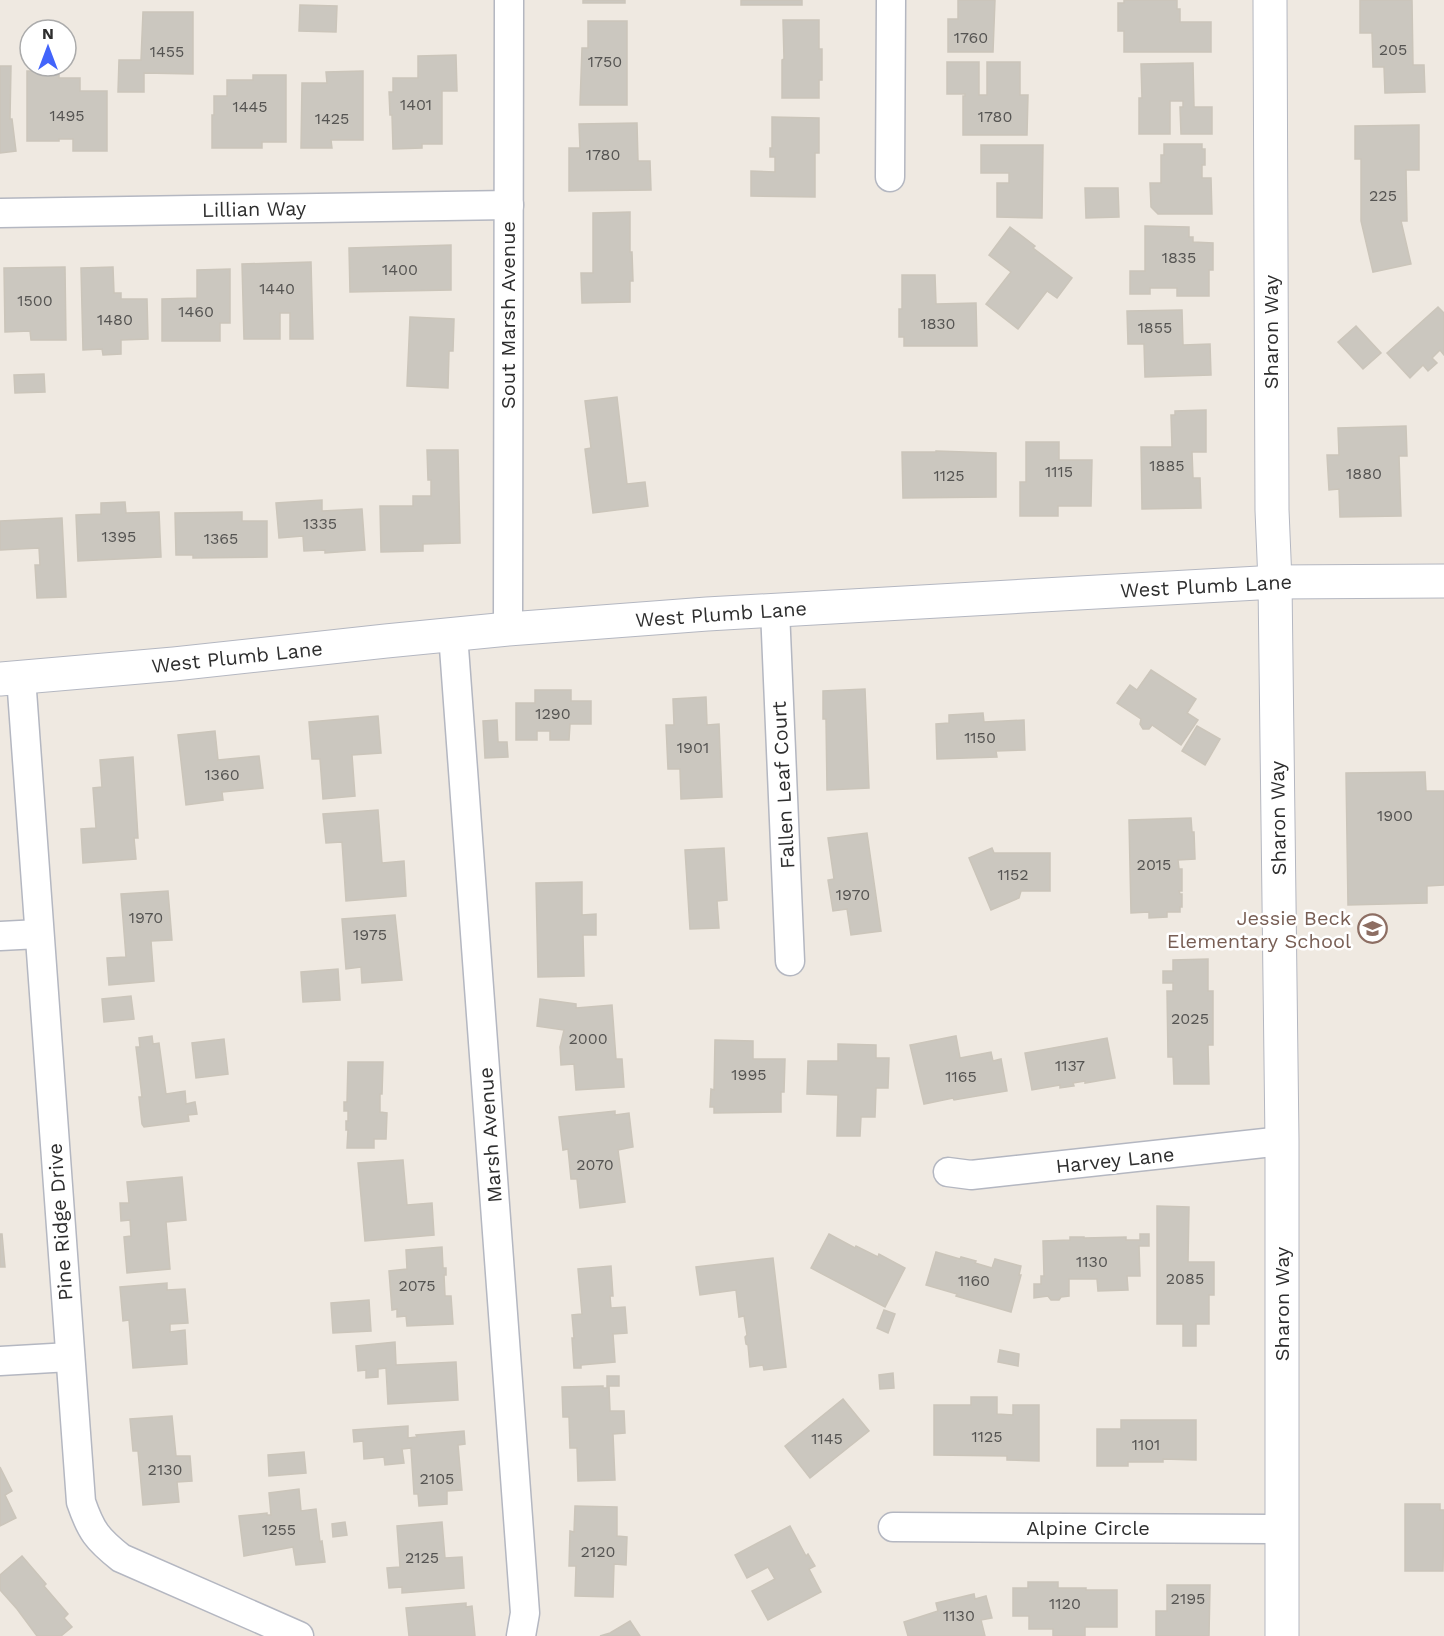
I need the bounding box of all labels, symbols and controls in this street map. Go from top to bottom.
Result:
north arrow [18,18,78,78]
text: N [42,24,54,43]
house number: 1760 [954,28,988,47]
house number: 205 [1379,40,1407,59]
house number: 1455 [150,42,184,61]
house number: 1750 [588,52,622,71]
house number: 1401 [400,95,432,114]
house number: 1445 [232,97,268,116]
house number: 1495 [49,106,85,125]
house number: 1780 [978,107,1012,126]
house number: 1425 [315,109,349,128]
house number: 1780 [586,145,620,164]
house number: 225 [1369,186,1397,205]
street label: Lillian Way [202,196,307,222]
street label: Sout Marsh Avenue [496,221,520,409]
house number: 1835 [1162,248,1196,267]
house number: 1400 [382,260,418,279]
street label: Sharon Way [1259,274,1283,389]
house number: 1440 [259,279,295,298]
house number: 1500 [17,291,53,310]
house number: 1460 [178,302,214,321]
house number: 1480 [97,310,133,329]
house number: 1830 [920,314,956,333]
house number: 1855 [1138,318,1172,337]
house number: 1885 [1149,456,1185,475]
house number: 1115 [1045,462,1073,481]
house number: 1880 [1346,464,1382,483]
house number: 1125 [933,466,965,485]
house number: 1335 [303,514,337,533]
house number: 1395 [102,527,136,546]
house number: 1365 [204,529,238,548]
street label: West Plumb Lane [1119,570,1293,602]
street label: West Plumb Lane [634,596,808,632]
street label: West Plumb Lane [150,636,324,678]
street label: Fallen Leaf Court [767,700,799,869]
house number: 1290 [535,704,571,723]
house number: 1150 [964,728,996,747]
house number: 1901 [677,738,709,757]
street label: Sharon Way [1265,760,1291,875]
house number: 1360 [204,765,240,784]
house number: 1900 [1377,806,1413,825]
house number: 2015 [1137,855,1171,874]
house number: 1152 [997,865,1029,884]
house number: 1970 [836,885,870,904]
place label: Jessie Beck Elementary School [1167,906,1351,953]
house number: 1970 [129,908,163,927]
school or university icon: Jessie Beck Elementary School [1356,913,1388,945]
house number: 1975 [353,925,387,944]
house number: 2025 [1171,1009,1209,1028]
house number: 2000 [568,1029,608,1048]
house number: 1137 [1055,1056,1085,1075]
house number: 1995 [731,1065,767,1084]
street label: Marsh Avenue [473,1066,507,1204]
house number: 1165 [945,1067,977,1086]
street label: Pine Ridge Drive [43,1142,77,1302]
street label: Harvey Lane [1054,1142,1176,1178]
house number: 2070 [576,1155,614,1174]
street label: Sharon Way [1270,1246,1294,1361]
house number: 1130 [1076,1252,1108,1271]
house number: 2085 [1166,1269,1204,1288]
house number: 1160 [958,1271,990,1290]
house number: 2075 [398,1276,436,1295]
house number: 1125 [971,1427,1003,1446]
house number: 1145 [811,1429,843,1448]
house number: 1101 [1132,1435,1160,1454]
house number: 2130 [148,1460,182,1479]
house number: 2105 [420,1469,454,1488]
street label: Alpine Circle [1026,1516,1150,1540]
house number: 1255 [262,1520,296,1539]
house number: 2120 [581,1542,615,1561]
house number: 2125 [405,1548,439,1567]
house number: 2195 [1171,1589,1205,1608]
house number: 1120 [1049,1594,1081,1613]
house number: 1130 [943,1606,975,1625]

